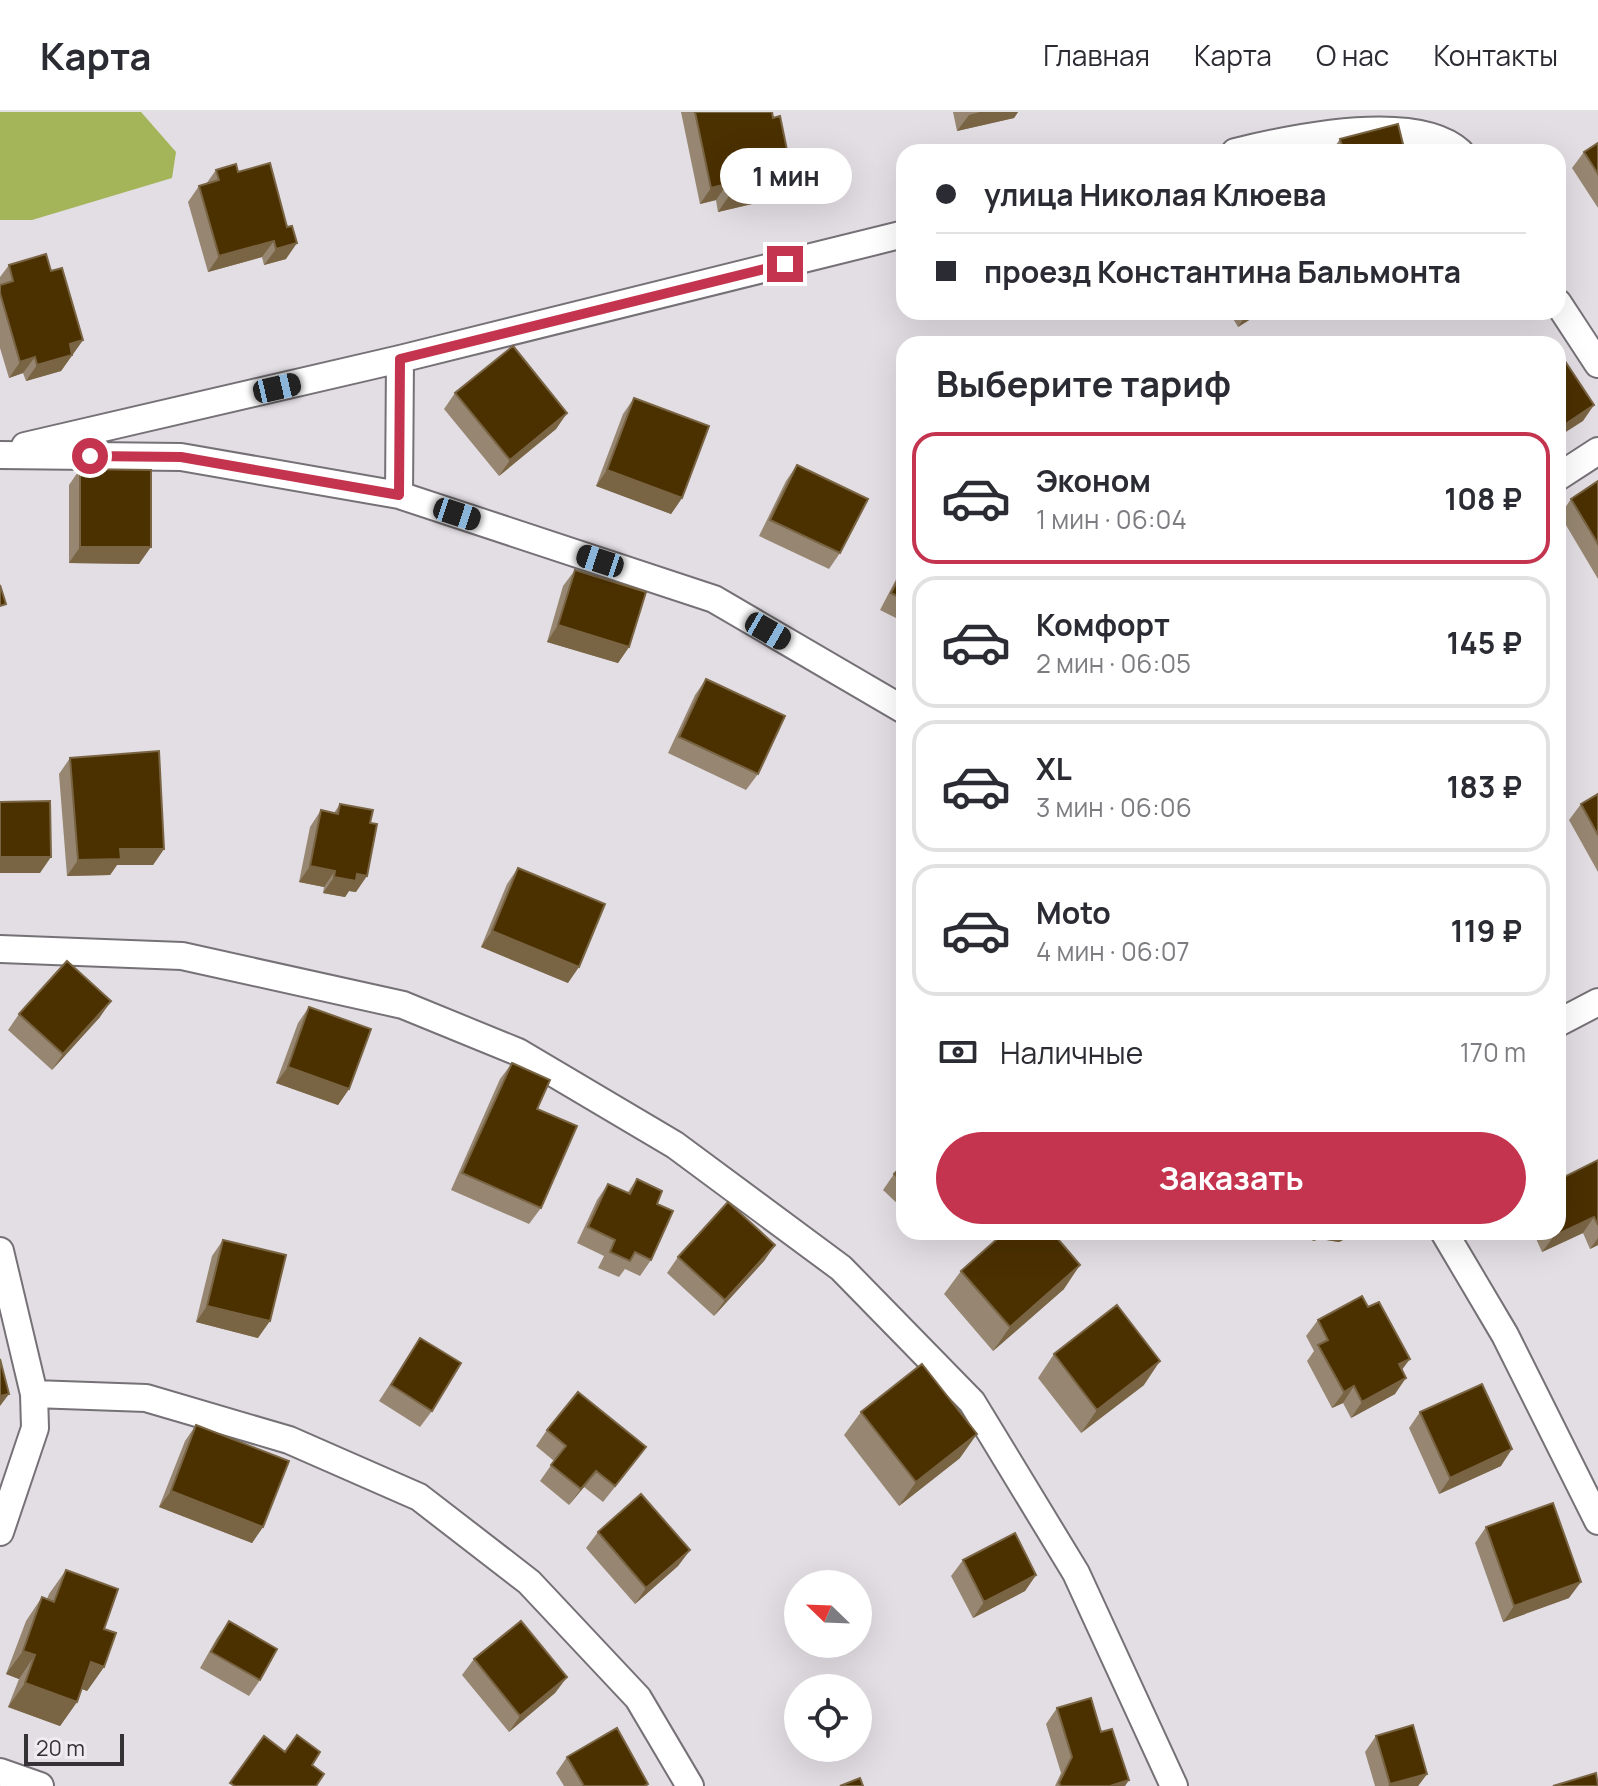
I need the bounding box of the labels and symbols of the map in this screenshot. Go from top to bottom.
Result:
callout: 1 мин [719,148,851,204]
route end [767,246,803,282]
car [251,371,303,405]
route start [72,438,108,474]
car [430,495,484,533]
car [573,542,627,580]
car [741,609,795,653]
north arrow [784,1570,872,1658]
scale bar [24,1730,124,1766]

